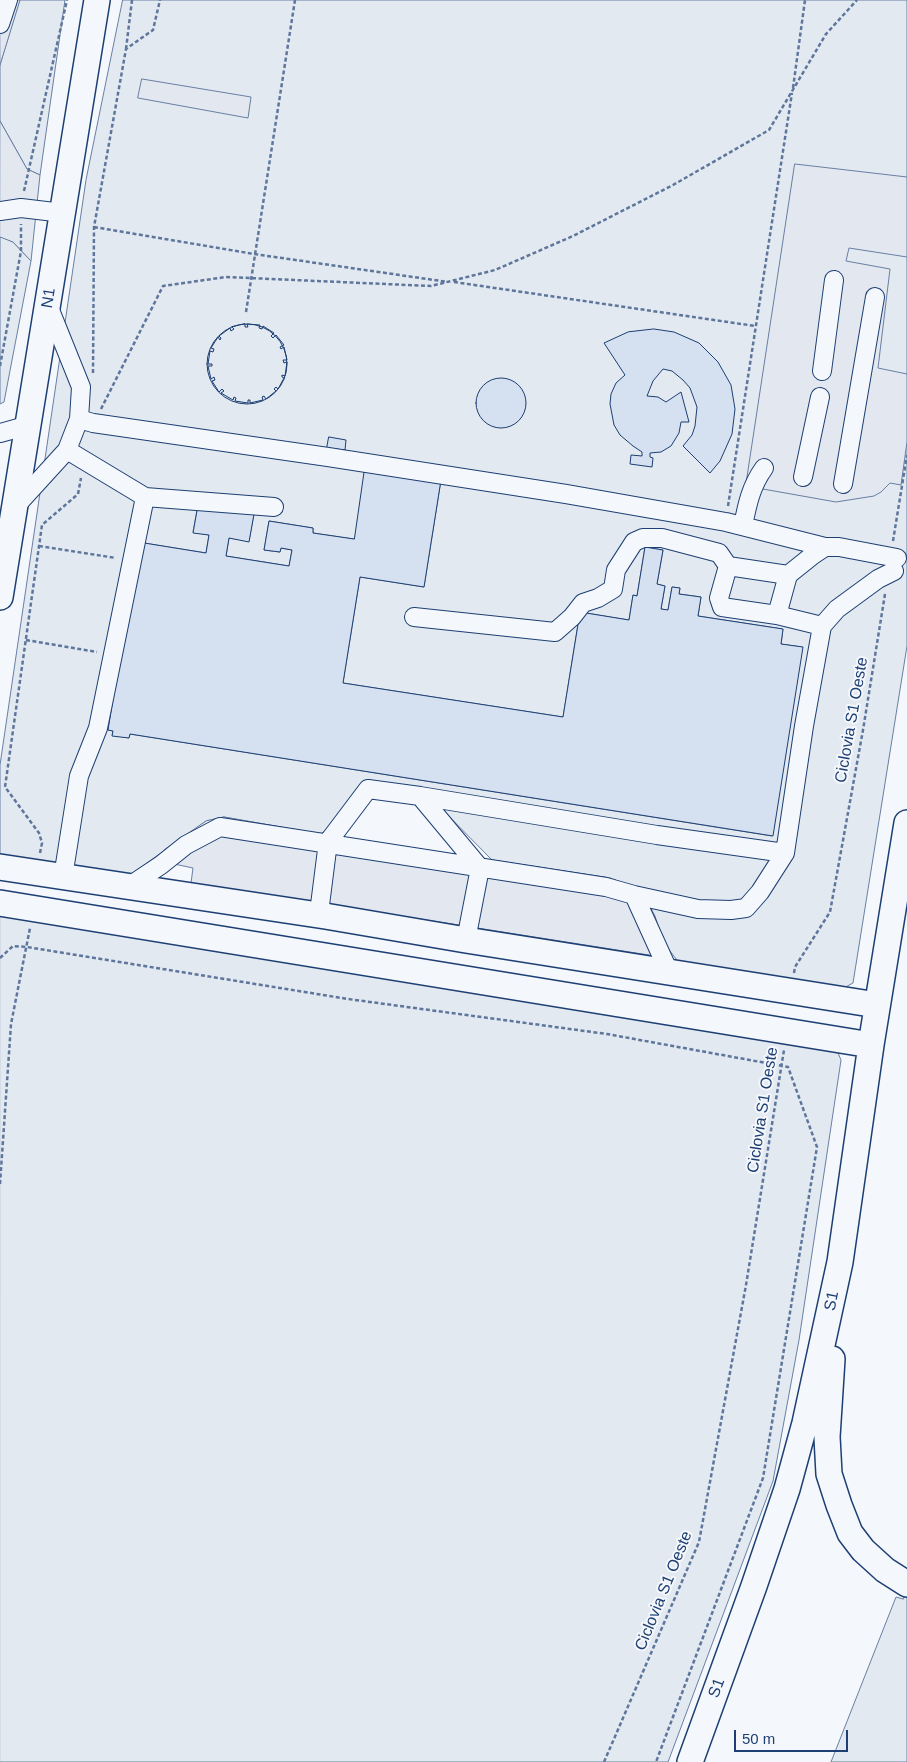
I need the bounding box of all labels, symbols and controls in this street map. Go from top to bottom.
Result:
street label: N1 [38,286,60,310]
street label: Ciclovia S1 Oeste [832,656,872,784]
street label: Ciclovia S1 Oeste [744,1046,782,1174]
street label: S1 [821,1290,843,1312]
street label: Ciclovia S1 Oeste [631,1528,697,1654]
street label: S1 [705,1676,729,1700]
scale bar [737,1720,851,1752]
text: 50 m [742,1730,775,1747]

